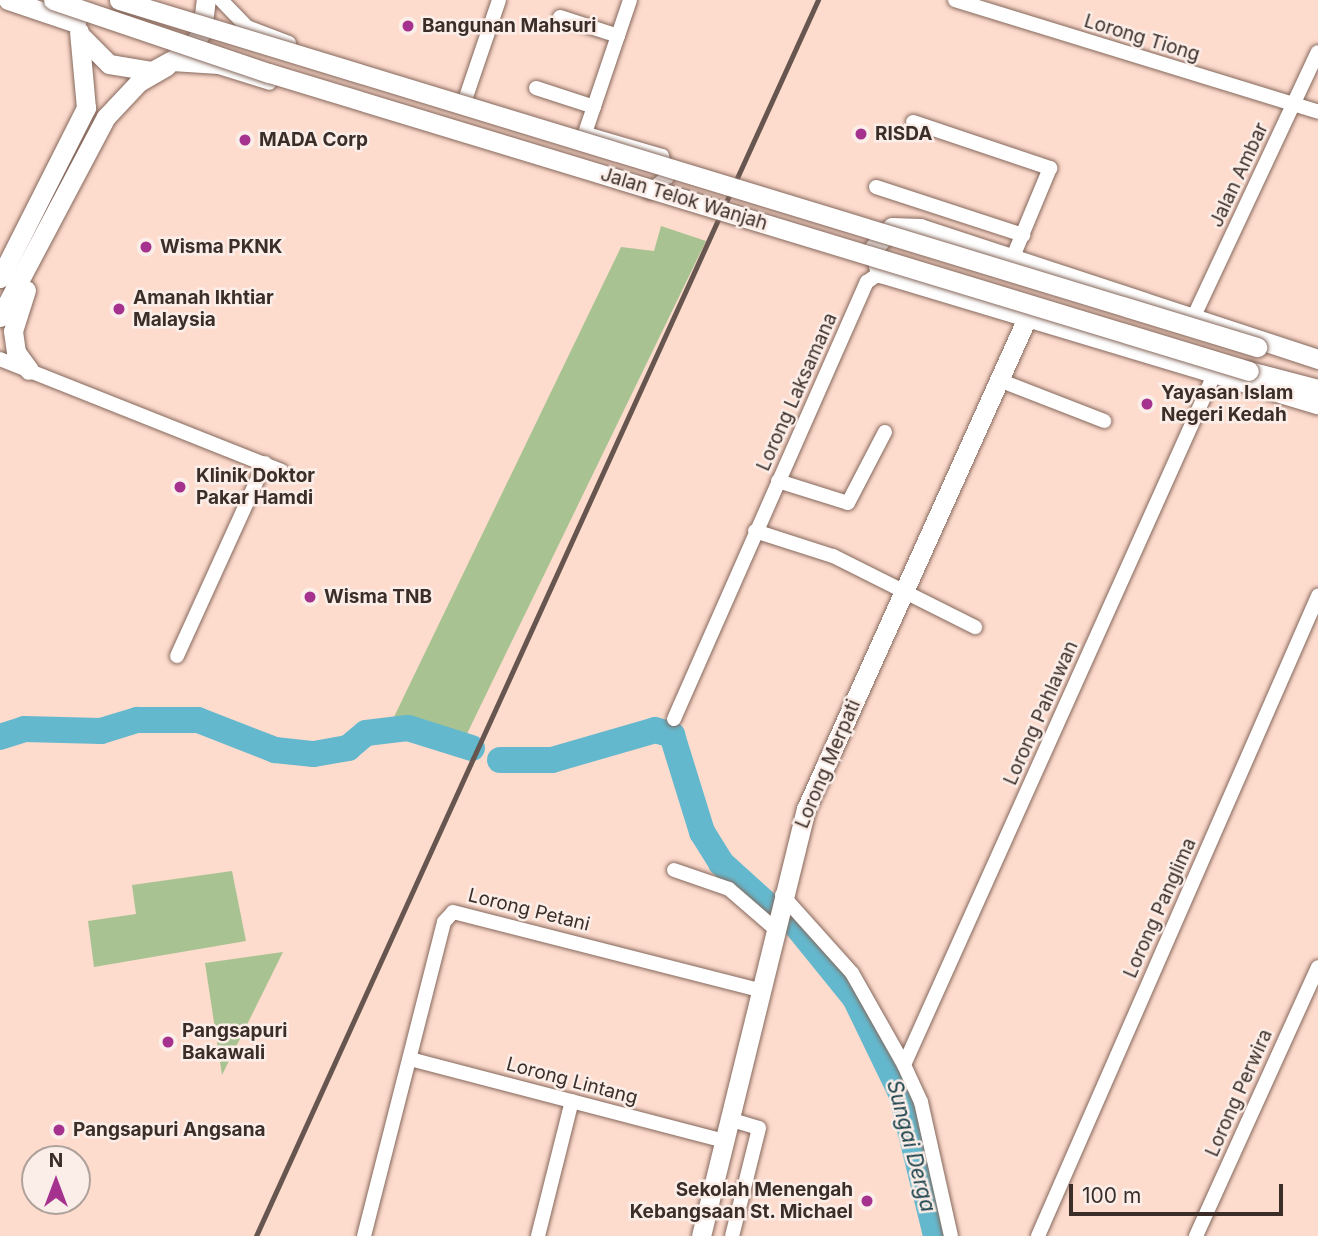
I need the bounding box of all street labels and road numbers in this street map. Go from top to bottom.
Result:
street label: Lorong Tiong [1081,10,1203,66]
street label: Jalan Ambar [1205,119,1273,231]
street label: Jalan Telok Wanjah [598,163,770,235]
street label: Lorong Laksamana [752,310,842,474]
street label: Lorong Pahlawan [999,637,1083,789]
street label: Lorong Merpati [791,696,865,832]
street label: Lorong Panglima [1119,834,1201,982]
street label: Lorong Petani [466,884,592,936]
street label: Lorong Perwira [1201,1026,1277,1160]
street label: Lorong Lintang [504,1053,640,1109]

